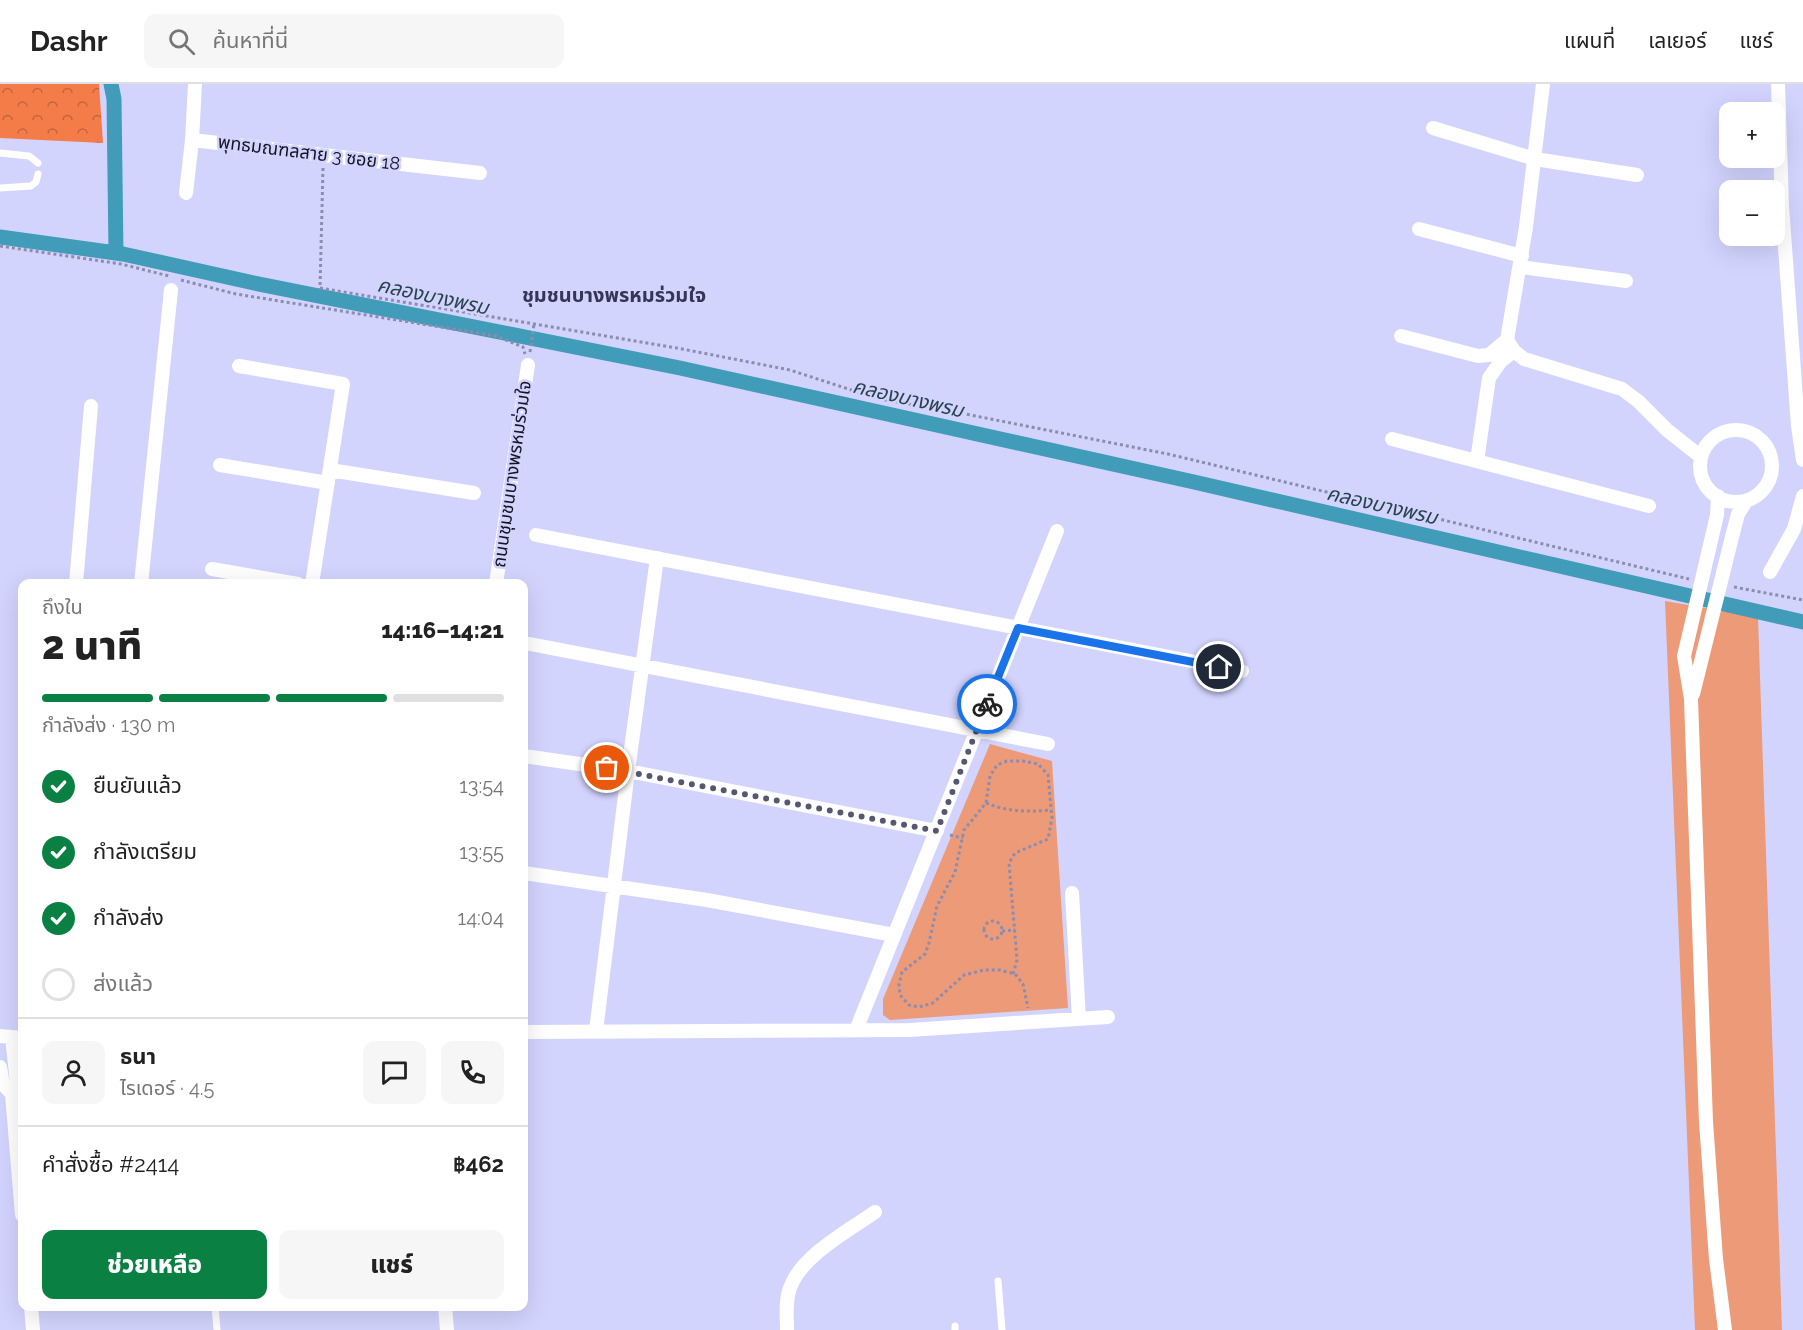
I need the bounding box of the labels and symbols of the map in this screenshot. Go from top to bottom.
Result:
street label: พุทธมณฑลสาย 3 ซอย 18 [217,131,401,175]
water label: คลองบางพรม [375,273,492,320]
district label: ชุมชนบางพรหมร่วมใจ [522,283,706,307]
water label: คลองบางพรม [850,374,967,423]
street label: ถนนชุมชนบางพรหมร่วมใจ [488,379,536,569]
water label: คลองบางพรม [1324,481,1441,530]
pin [1193,641,1244,692]
courier [957,674,1017,734]
pin [581,742,632,793]

